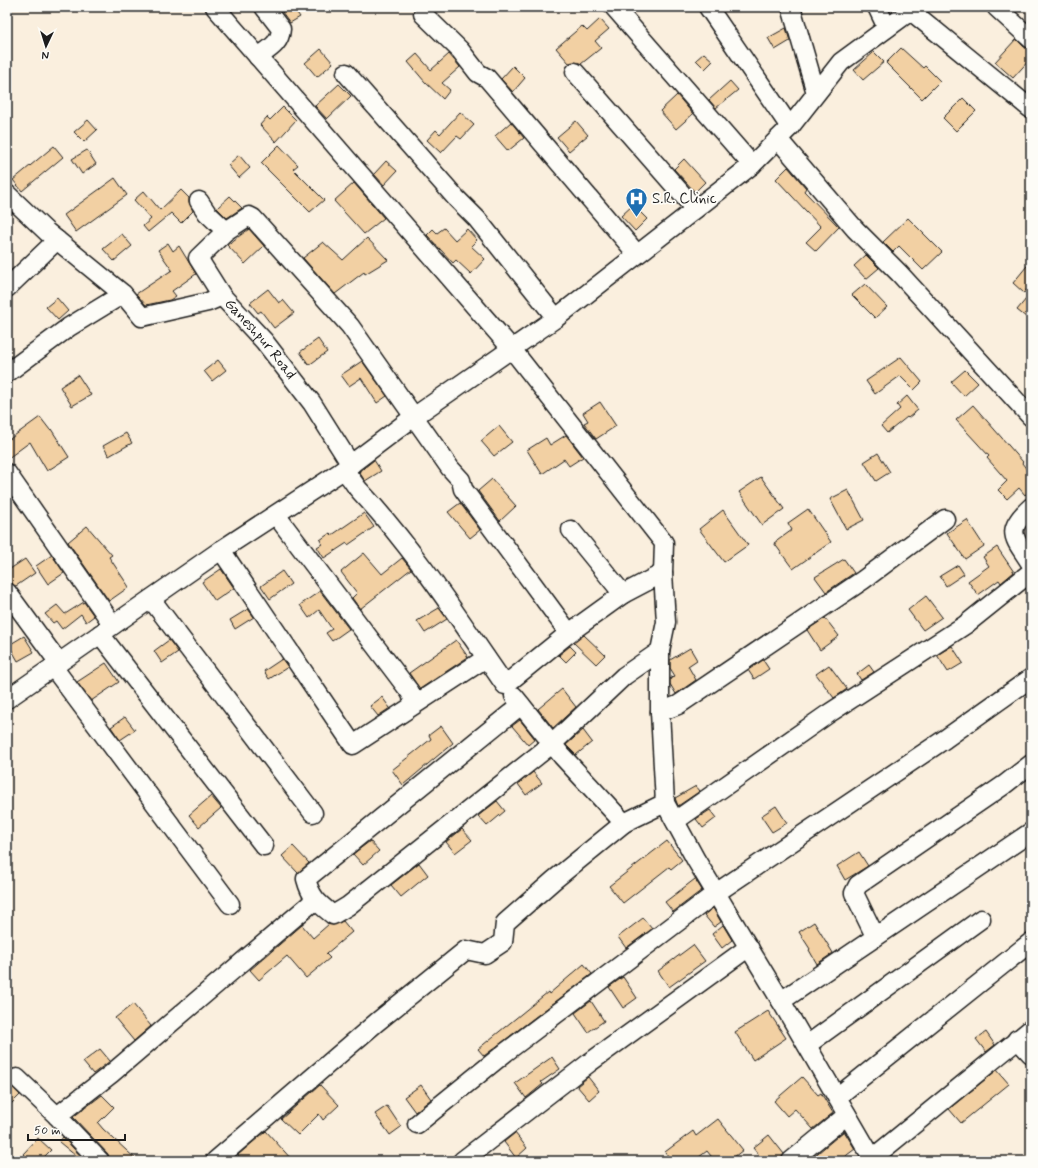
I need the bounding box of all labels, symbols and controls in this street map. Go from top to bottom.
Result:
north arrow [26,26,66,66]
text: N [41,48,50,62]
hospital icon: S.R. Clinic [623,186,649,219]
place label: S.R. Clinic [652,189,717,209]
street label: Ganeshpur Road [220,294,300,384]
scale bar [28,1116,125,1142]
text: 50 m [34,1123,61,1139]

